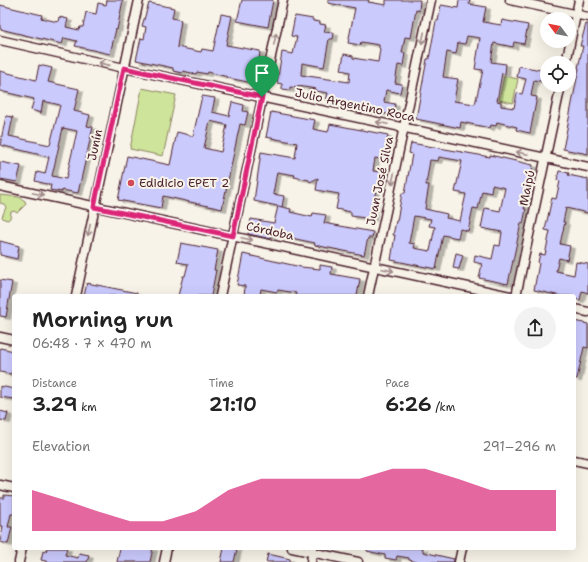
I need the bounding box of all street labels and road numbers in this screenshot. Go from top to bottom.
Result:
street label: Julio Argentino Roca [293,84,417,126]
street label: Junín [84,128,106,162]
street label: Juan José Silva [363,134,397,227]
street label: Maipú [515,169,539,207]
street label: Córdoba [245,218,296,244]

